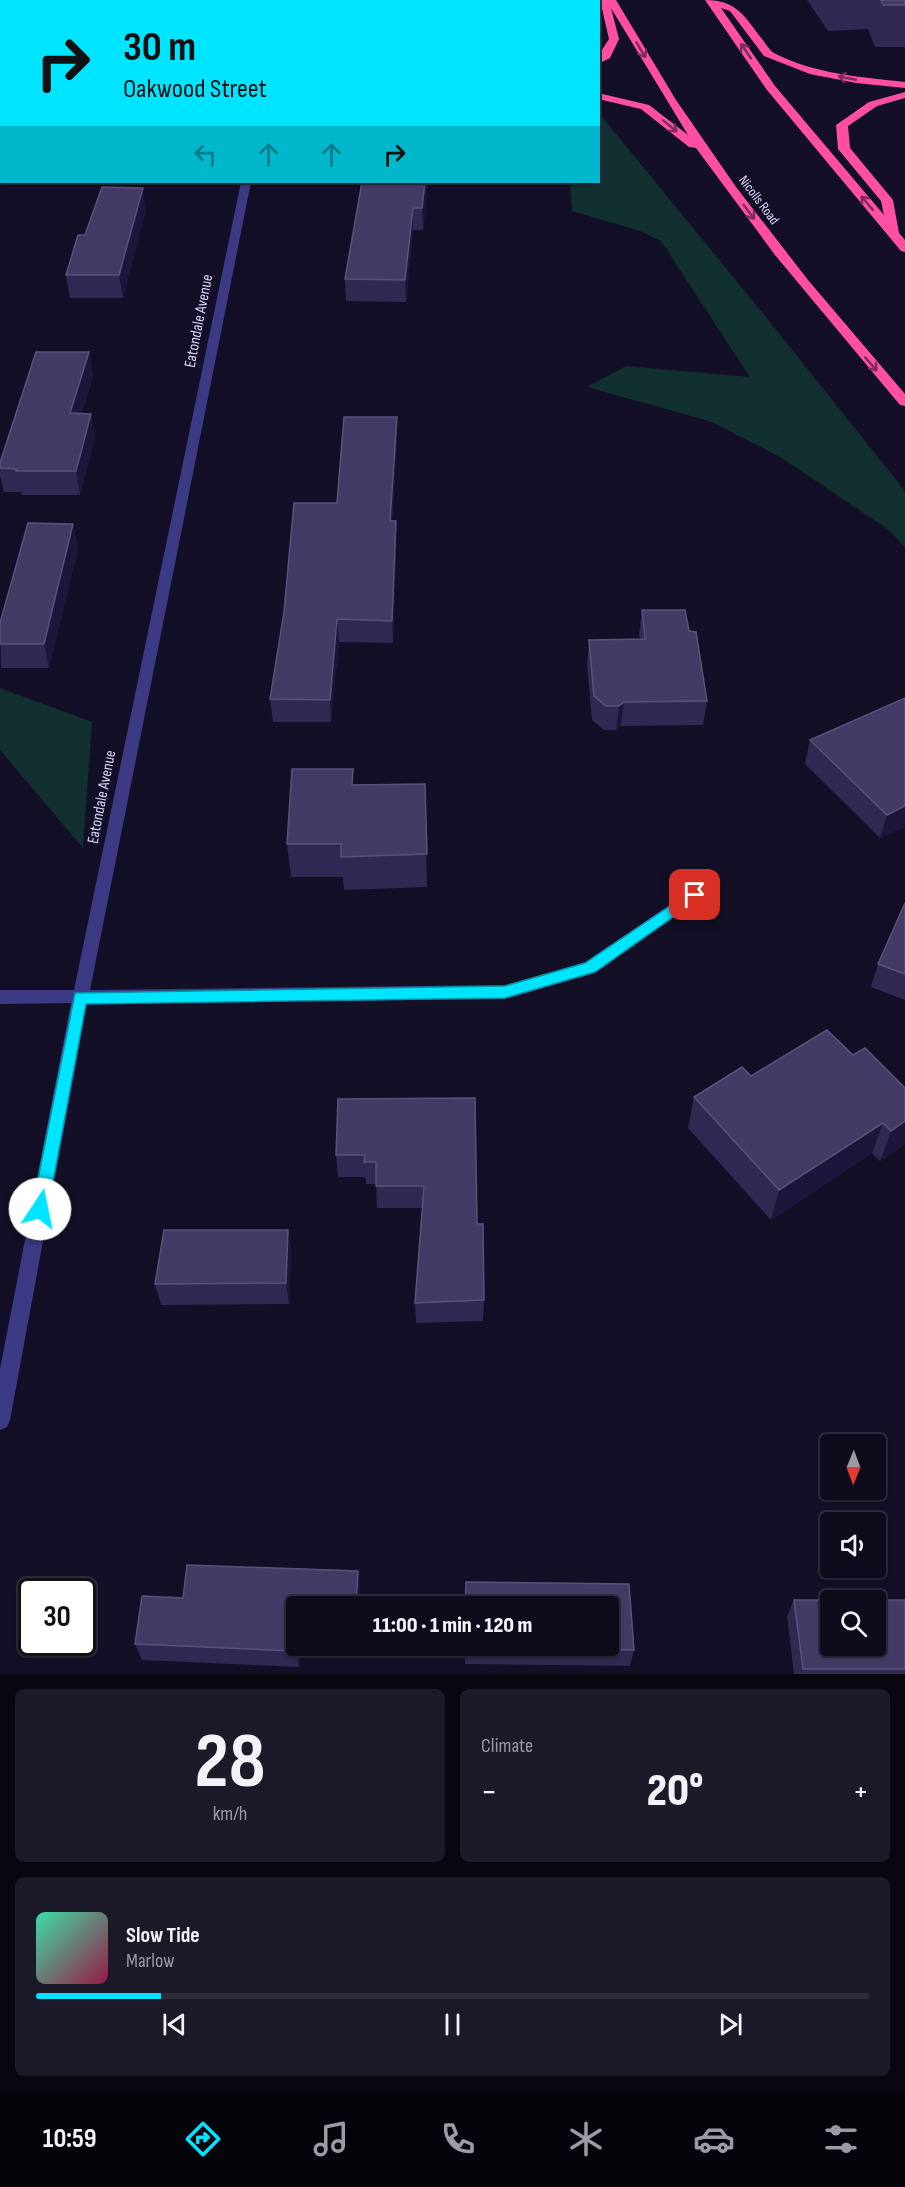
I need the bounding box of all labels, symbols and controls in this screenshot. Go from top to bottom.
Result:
text: 30 m [123,22,196,73]
icon: right [24,24,102,102]
one-way arrow [635,41,647,58]
one-way arrow [740,44,752,60]
one-way arrow [838,72,857,83]
text: Oakwood Street [123,73,267,105]
one-way arrow [662,120,678,133]
icon: left [189,138,222,171]
icon: ahead [252,138,285,171]
icon: ahead [315,138,348,171]
icon: right [378,138,411,171]
street label: Nicolls Road [735,172,783,228]
one-way arrow [861,195,874,211]
one-way arrow [743,203,756,219]
street label: Eatondale Avenue [181,273,217,369]
one-way arrow [864,356,878,371]
street label: Eatondale Avenue [84,749,120,845]
pin [669,869,720,920]
icon: arrive [678,878,711,911]
position arrow [8,1177,72,1241]
north arrow [820,1434,886,1500]
map controls [820,1434,886,1656]
button: sound [820,1512,886,1578]
speed limit sign: 30 [18,1578,96,1656]
button: search [820,1590,886,1656]
text: 11:00 · 1 min · 120 m [373,1612,532,1639]
text: 28 [195,1716,265,1809]
text: Climate [481,1734,533,1758]
text: 20° [647,1764,703,1819]
text: − [481,1772,497,1812]
text: + [853,1772,869,1812]
text: km/h [213,1802,247,1826]
text: Slow Tide [126,1922,200,1949]
text: Marlow [126,1949,174,1973]
icon: previous [158,2008,191,2041]
icon: pause [436,2008,469,2041]
icon: next [714,2008,747,2041]
icon: directions [182,2118,224,2160]
icon: music [310,2118,352,2160]
icon: phone [437,2118,479,2160]
icon: climate [565,2118,607,2160]
icon: car [693,2118,735,2160]
icon: filters [820,2118,862,2160]
text: 10:59 [43,2123,97,2155]

